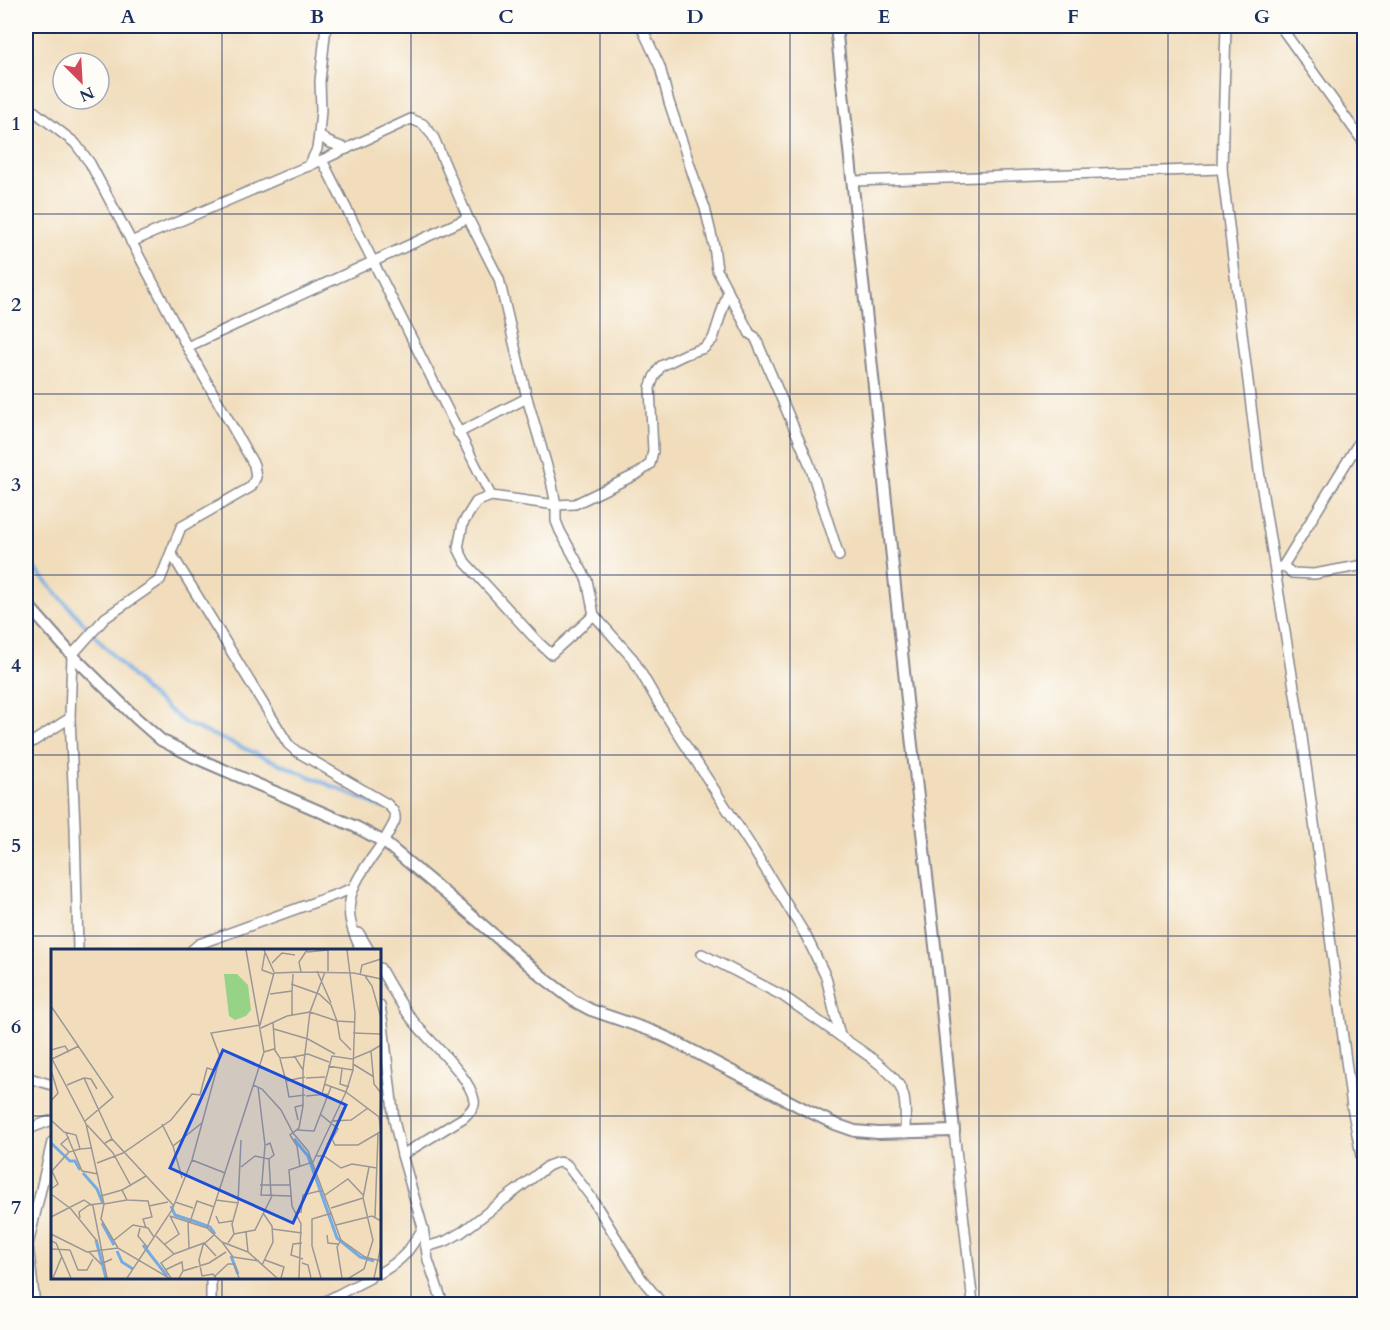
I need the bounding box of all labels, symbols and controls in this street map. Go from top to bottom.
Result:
text: A [120,3,136,30]
text: B [310,3,324,30]
text: C [498,3,514,30]
text: D [686,3,704,30]
text: E [878,3,890,30]
text: F [1067,3,1079,30]
text: G [1254,3,1270,30]
north arrow [51,51,111,111]
text: N [76,81,98,107]
text: 1 [11,110,21,137]
text: 2 [11,291,21,318]
text: 3 [11,471,21,498]
text: 4 [11,652,21,679]
text: 5 [11,832,21,859]
inset map [51,949,381,1279]
text: 6 [11,1013,21,1040]
text: 7 [11,1194,21,1221]

